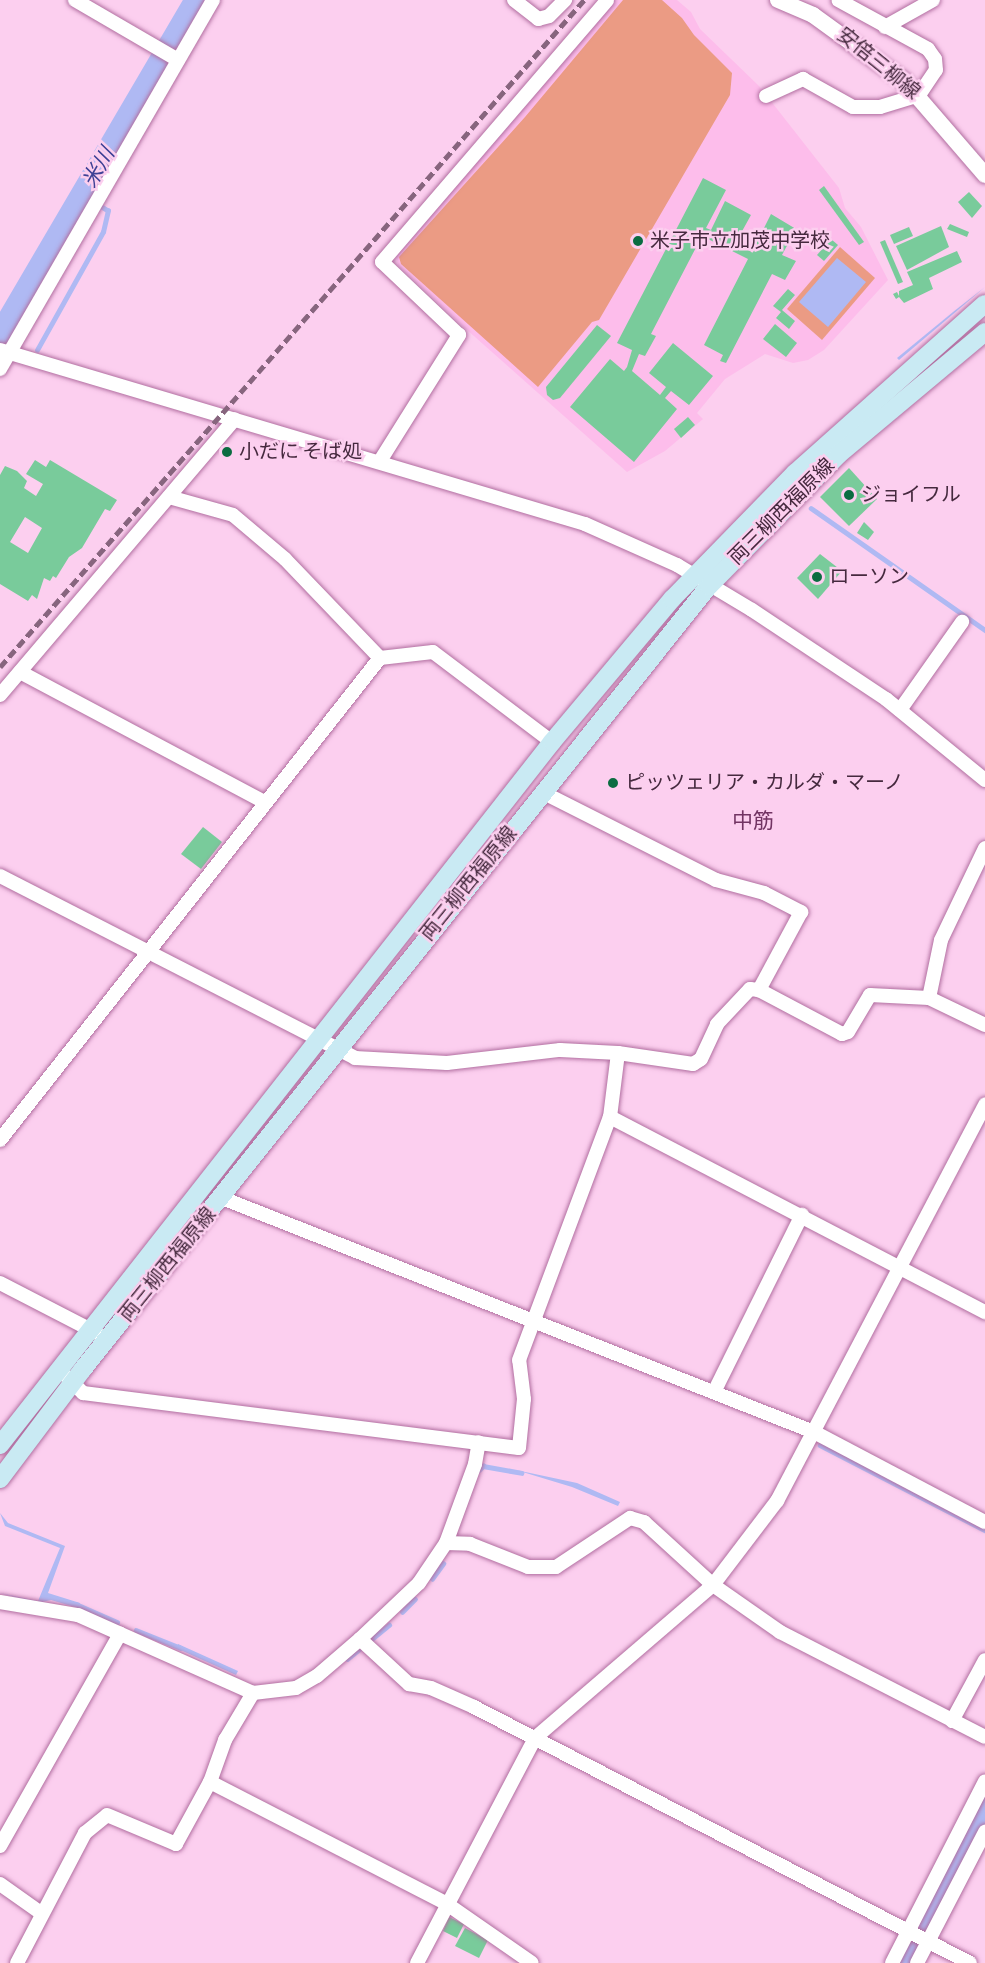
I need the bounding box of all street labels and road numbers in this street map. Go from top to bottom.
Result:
street label: 安倍三柳線 [832,23,924,105]
street label: 両三柳西福原線 [724,454,840,570]
street label: 両三柳西福原線 [416,822,522,946]
street label: 両三柳西福原線 [115,1203,221,1327]

